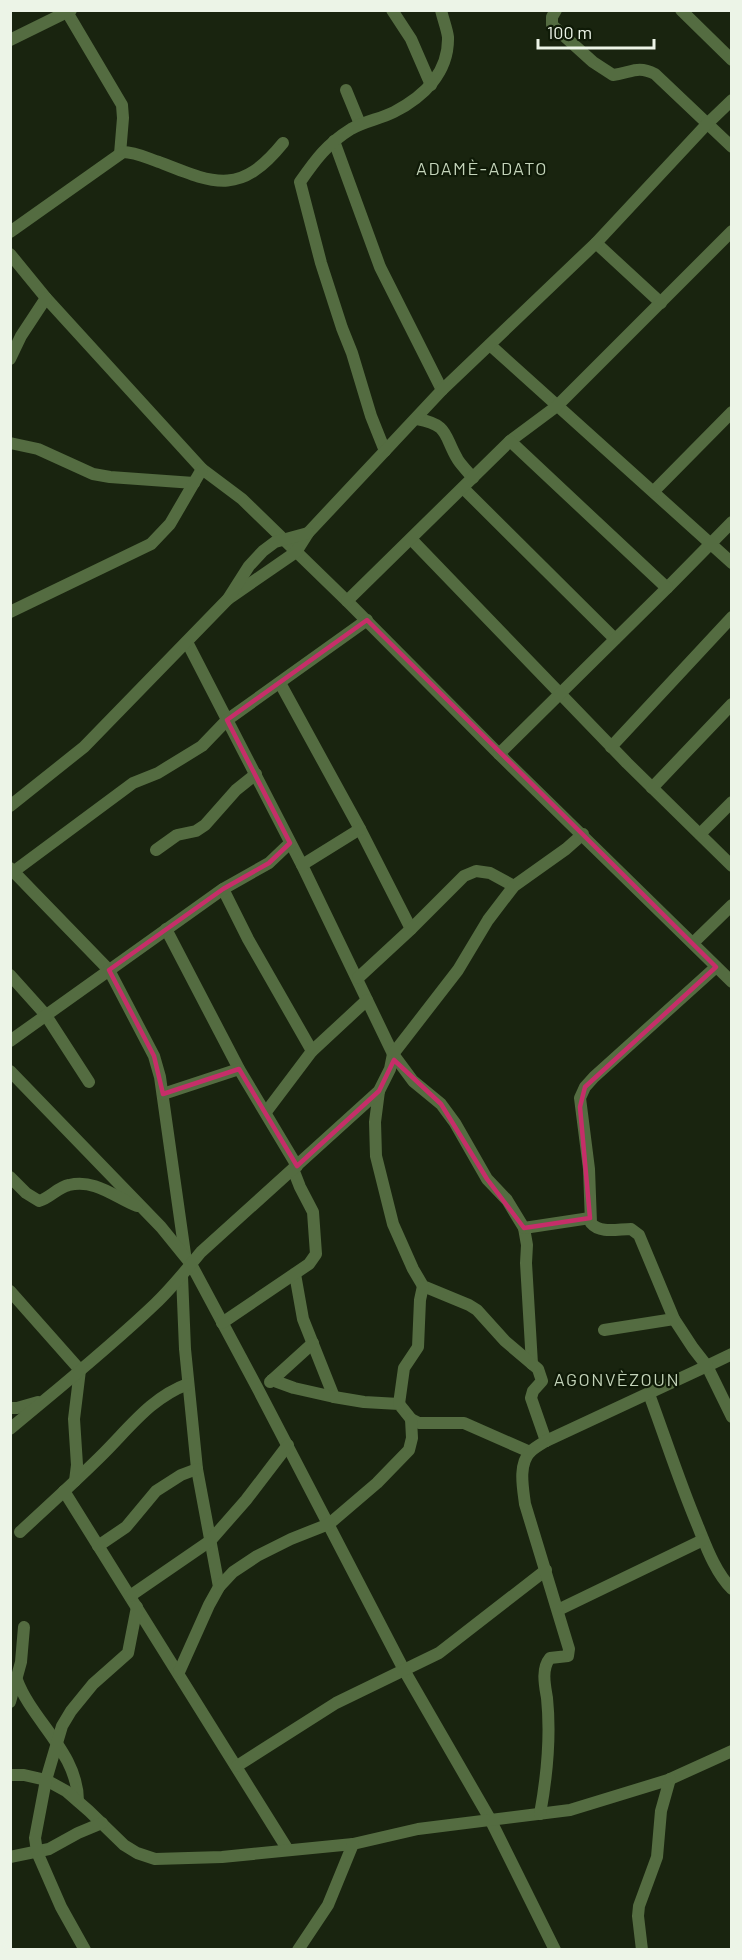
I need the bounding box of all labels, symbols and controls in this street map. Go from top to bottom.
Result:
scale bar [538,12,654,50]
text: 100 m [547,21,592,43]
district label: ADAMÈ-ADATO [416,157,548,179]
district label: AGONVÈZOUN [554,1368,680,1390]

